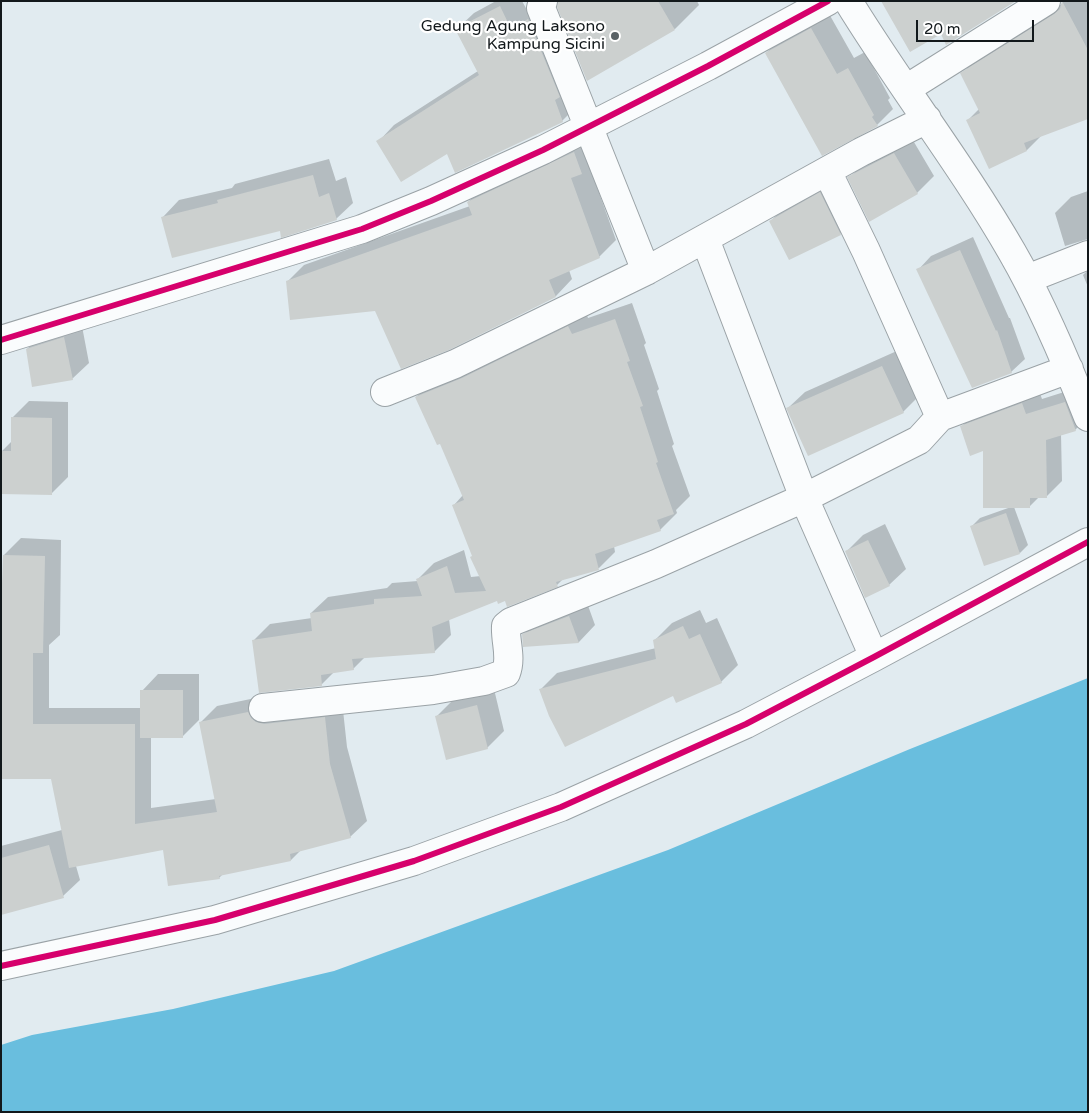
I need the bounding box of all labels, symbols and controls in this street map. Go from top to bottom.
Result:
scale bar [919,10,1036,42]
place label: Gedung Agung Laksono Kampung Sicini [421,17,605,55]
text: 20 m [924,20,961,38]
marker: Gedung Agung Laksono Kampung Sicini [609,30,621,42]

